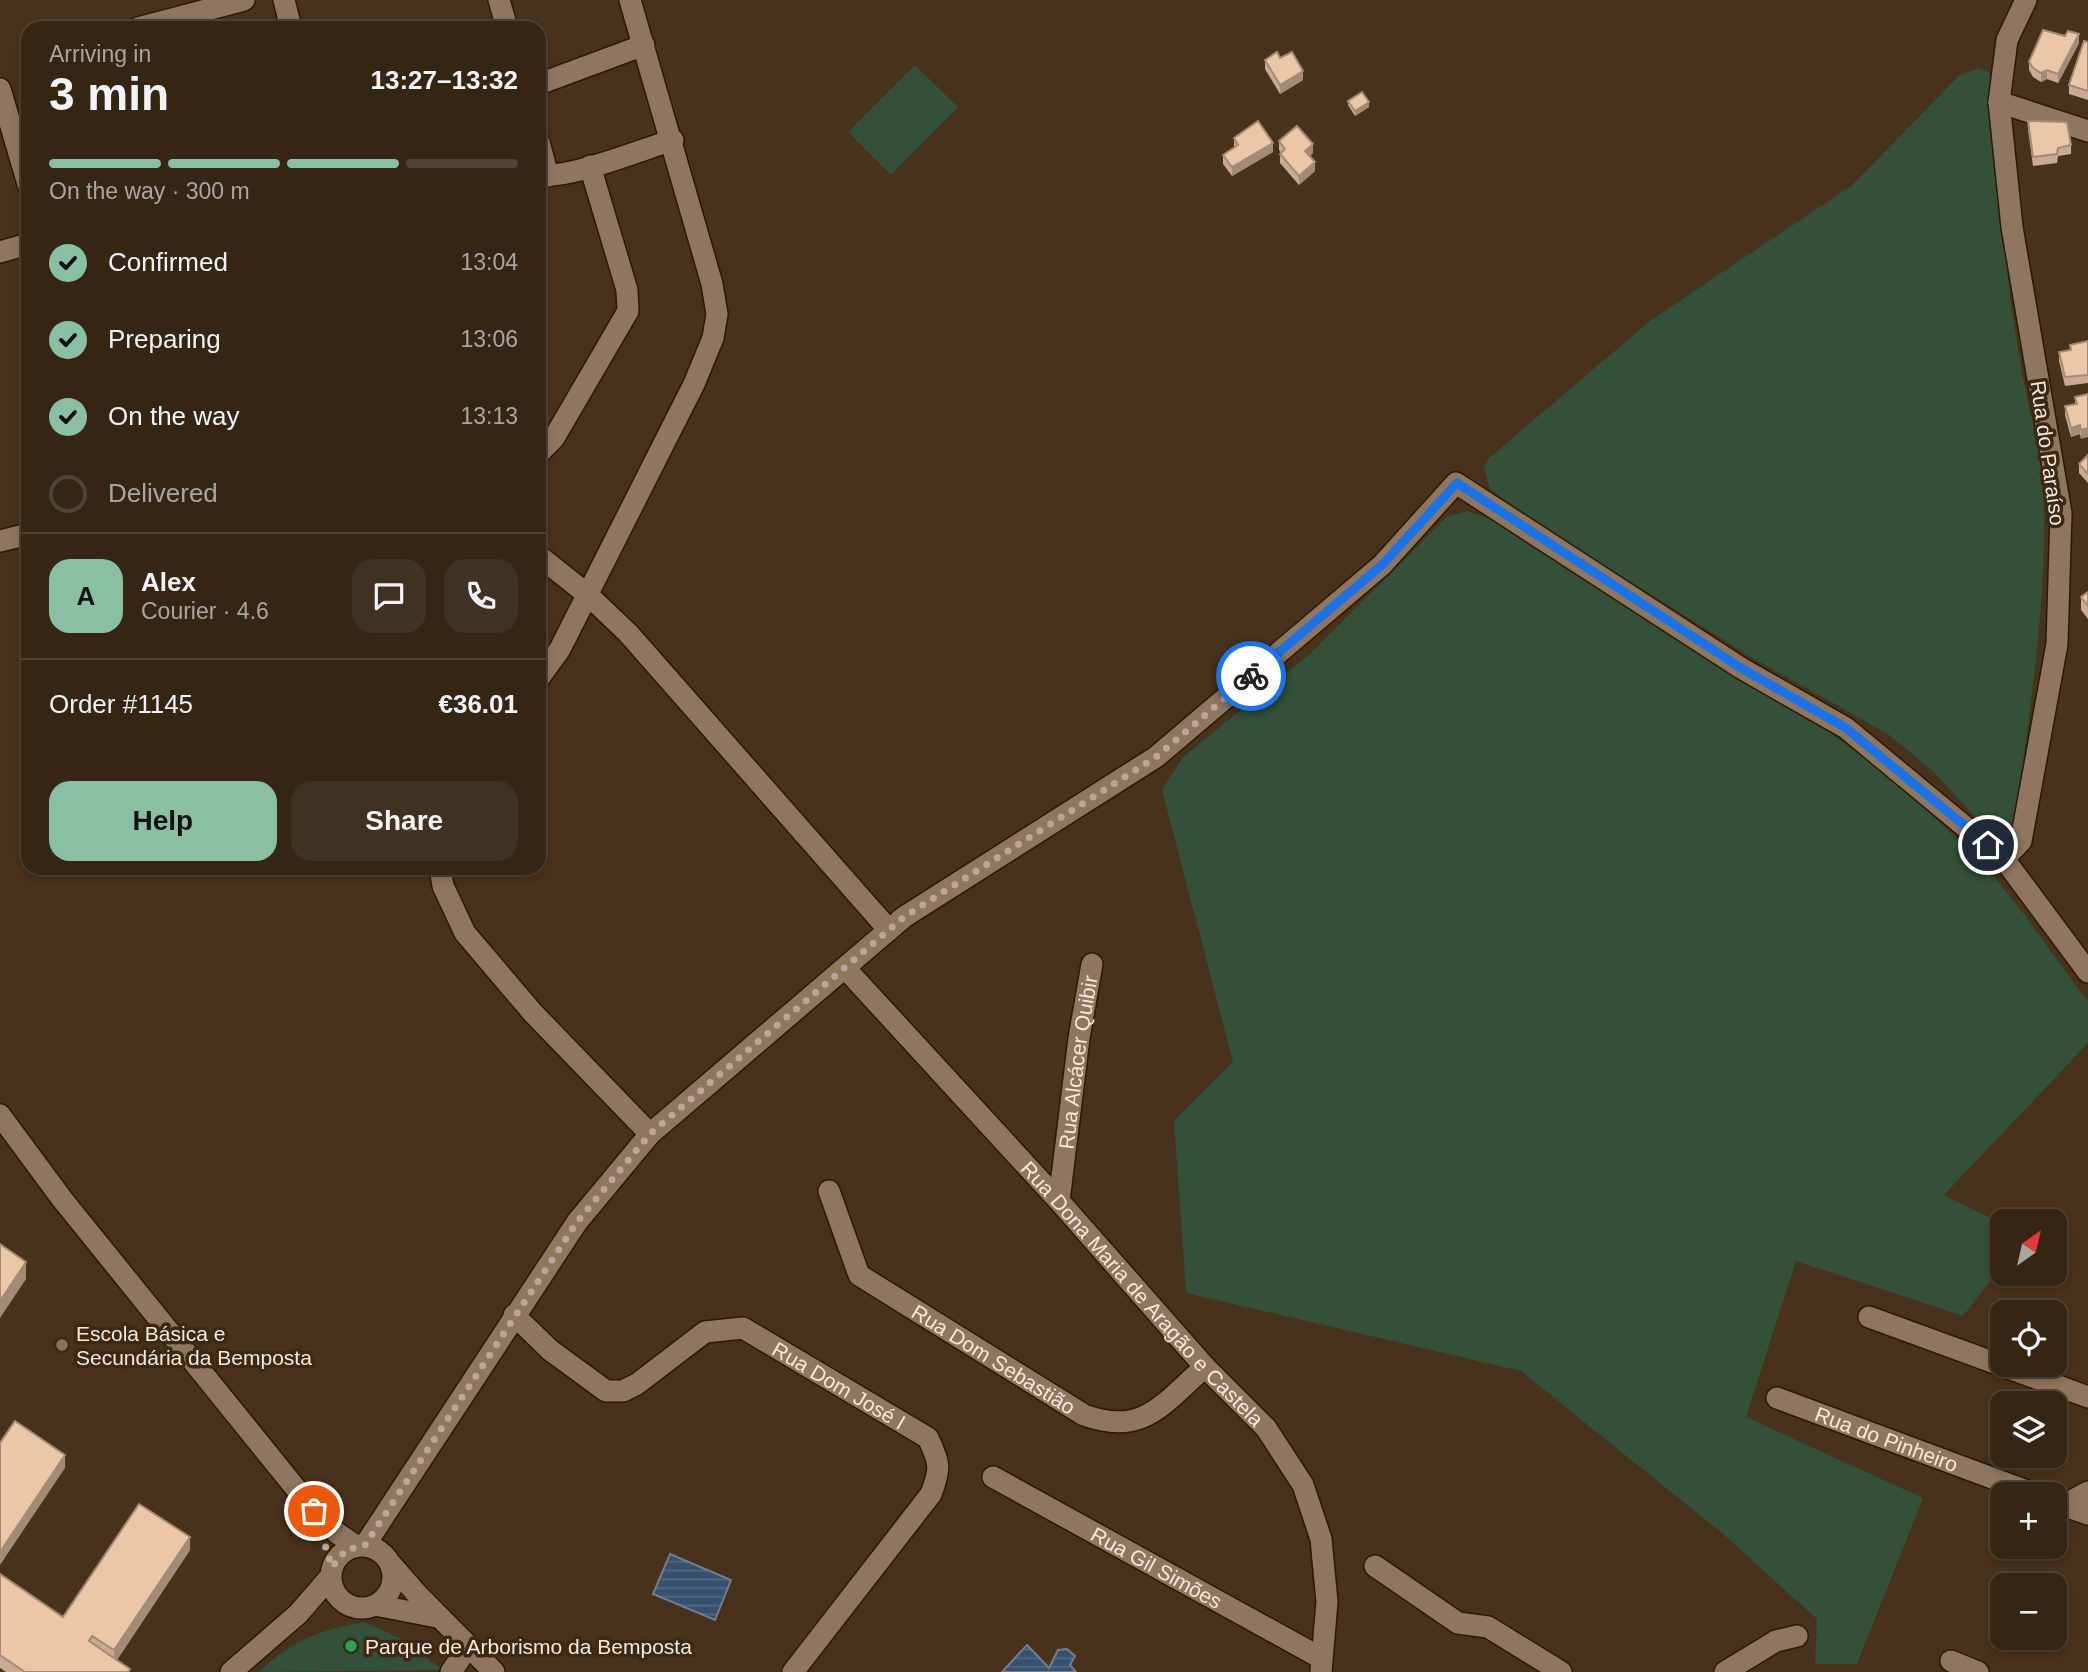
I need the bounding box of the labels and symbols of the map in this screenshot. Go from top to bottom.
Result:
street label: Rua do Paraíso [2026,379,2070,527]
courier [1216,641,1286,711]
pin [1958,815,2018,875]
street label: Rua Alcácer Quibir [1054,974,1101,1150]
street label: Rua Dona Maria de Aragão e Castela [1017,1156,1269,1431]
north arrow [1990,1209,2067,1286]
street label: Rua Dom Sebastião [908,1299,1080,1418]
place label: Escola Básica e Secundária da Bemposta [76,1322,312,1369]
marker: Escola Básica e Secundária da Bemposta [54,1337,70,1353]
street label: Rua Dom José I [769,1337,910,1434]
street label: Rua do Pinheiro [1812,1402,1961,1476]
pin [284,1481,344,1541]
street label: Rua Gil Simões [1087,1522,1226,1613]
place label: Parque de Arborismo da Bemposta [365,1635,692,1658]
marker: Parque de Arborismo da Bemposta [343,1638,359,1654]

